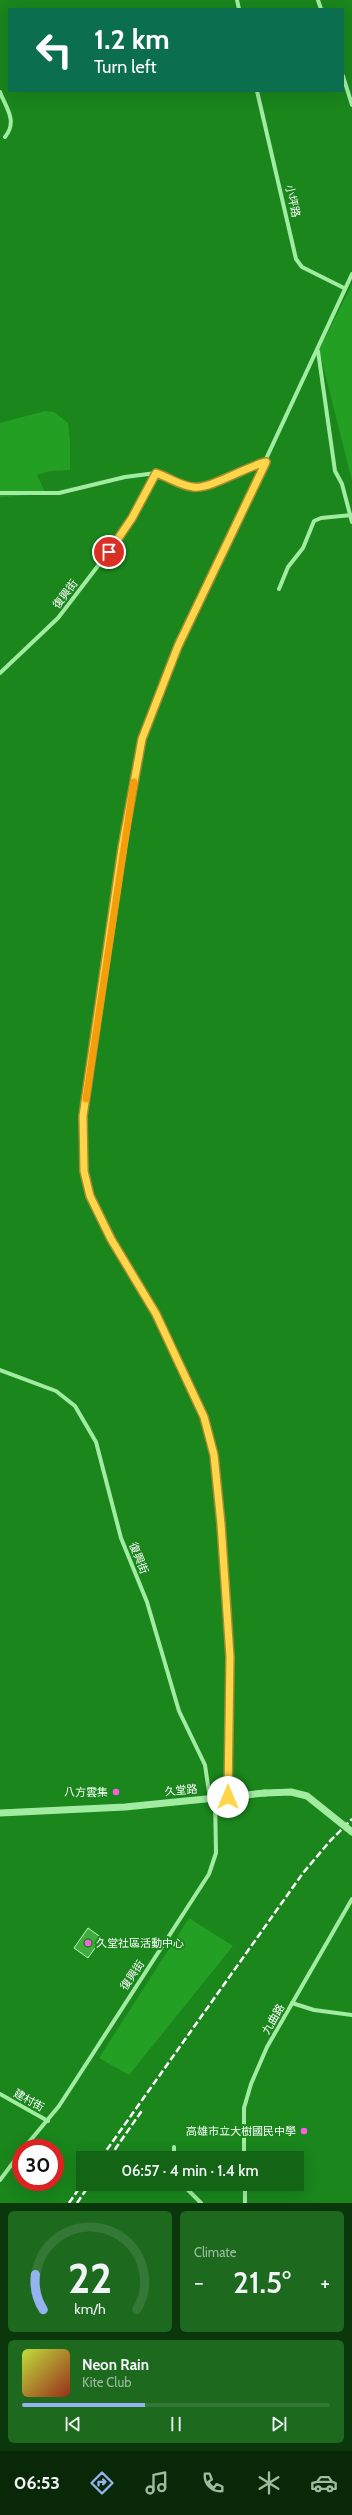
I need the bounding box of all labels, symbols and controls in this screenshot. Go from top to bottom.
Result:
text: 1.2 km [94,22,170,56]
icon: left [28,24,80,76]
text: Turn left [94,56,157,78]
street label: 小坪路 [282,183,304,219]
pin [92,535,126,569]
icon: arrive [98,541,120,563]
street label: 復興街 [49,577,81,611]
street label: 復興街 [126,1540,152,1576]
position arrow [207,1776,249,1818]
street label: 久堂路 [164,1782,198,1798]
place label: 八方雲集 [64,1785,108,1799]
marker: 八方雲集 [111,1787,121,1797]
place label: 久堂社區活動中心 [96,1936,184,1950]
marker: 久堂社區活動中心 [83,1938,93,1948]
street label: 復興街 [117,1957,147,1993]
street label: 九曲路 [259,2001,287,2037]
street label: 建村街 [11,2086,47,2114]
place label: 高雄市立大樹國民中學 [186,2124,296,2138]
marker: 高雄市立大樹國民中學 [299,2126,309,2136]
speed limit sign: 30 [12,2139,64,2191]
text: 06:57 · 4 min · 1.4 km [122,2162,258,2180]
text: Climate [194,2244,236,2260]
text: 22 [68,2252,112,2302]
text: 21.5° [233,2264,291,2301]
text: − [194,2269,204,2296]
text: + [320,2269,330,2296]
text: km/h [74,2299,106,2317]
text: Neon Rain [82,2356,149,2374]
text: Kite Club [82,2374,131,2390]
icon: previous [62,2413,84,2435]
icon: pause [165,2413,187,2435]
icon: next [268,2413,290,2435]
icon: directions [88,2469,116,2497]
icon: music [143,2469,171,2497]
icon: phone [199,2469,227,2497]
icon: climate [255,2469,283,2497]
icon: car [310,2469,338,2497]
text: 06:53 [14,2472,60,2494]

